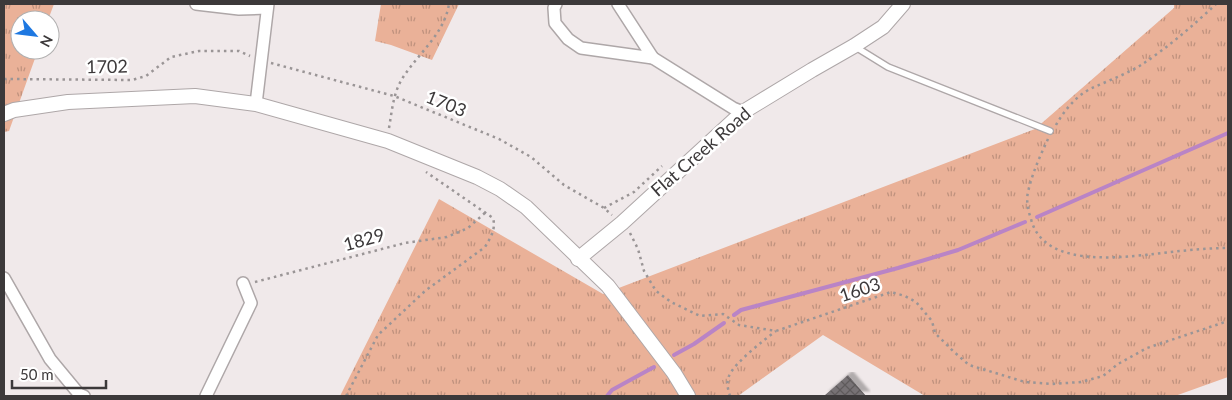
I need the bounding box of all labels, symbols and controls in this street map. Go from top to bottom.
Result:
north arrow [10,10,60,60]
text: N [37,33,57,50]
street label: 1702 [86,55,128,77]
street label: 1703 [423,85,470,121]
street label: Flat Creek Road [646,102,755,201]
street label: 1829 [341,223,387,255]
street label: 1603 [836,272,883,306]
scale bar [12,358,106,390]
text: 50 m [20,365,54,383]

